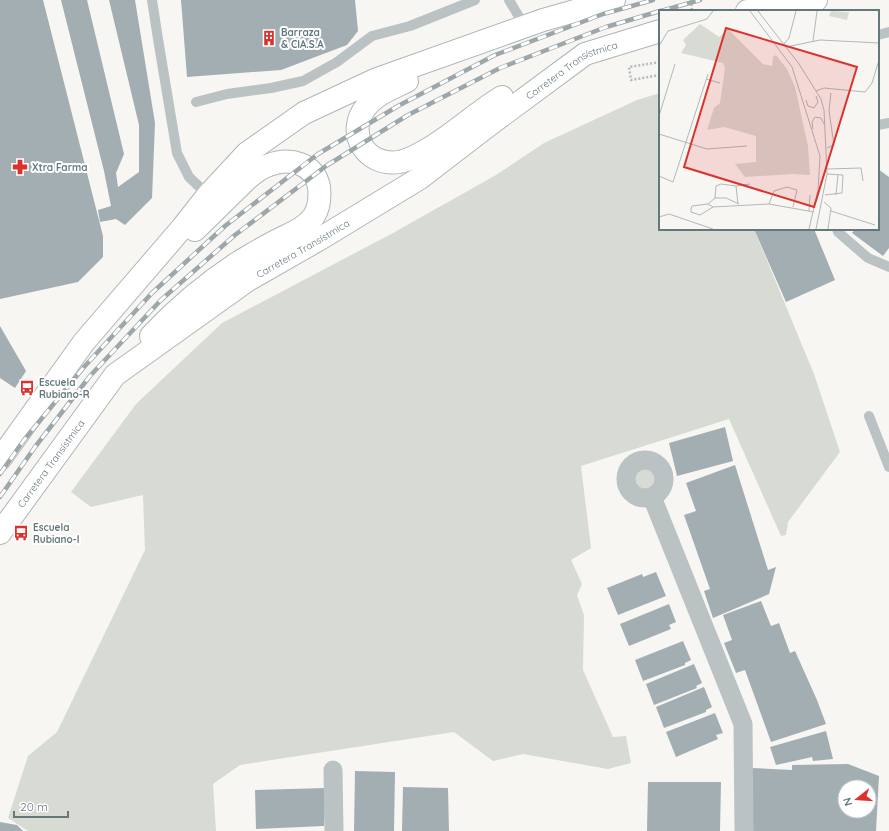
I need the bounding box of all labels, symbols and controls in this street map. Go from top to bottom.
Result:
inset map [659,10,879,230]
place label: Barraza & CIA.S.A [281,26,324,51]
building icon: Barraza & CIA.S.A [260,29,278,47]
street label: Carretera Transístmica [523,38,619,103]
pharmacy icon: Xtra Farma [11,158,29,176]
place label: Xtra Farma [32,161,87,174]
street label: Carretera Transístmica [254,216,352,281]
place label: Escuela Rubiano-R [39,376,90,401]
bus stop icon: Escuela Rubiano-R [18,379,36,397]
street label: Carretera Transístmica [15,417,87,510]
place label: Escuela Rubiano-I [33,521,79,546]
bus stop icon: Escuela Rubiano-I [12,524,30,542]
north arrow [837,779,877,819]
scale bar [14,793,68,819]
text: N [840,796,855,808]
text: 20 m [20,799,48,814]

